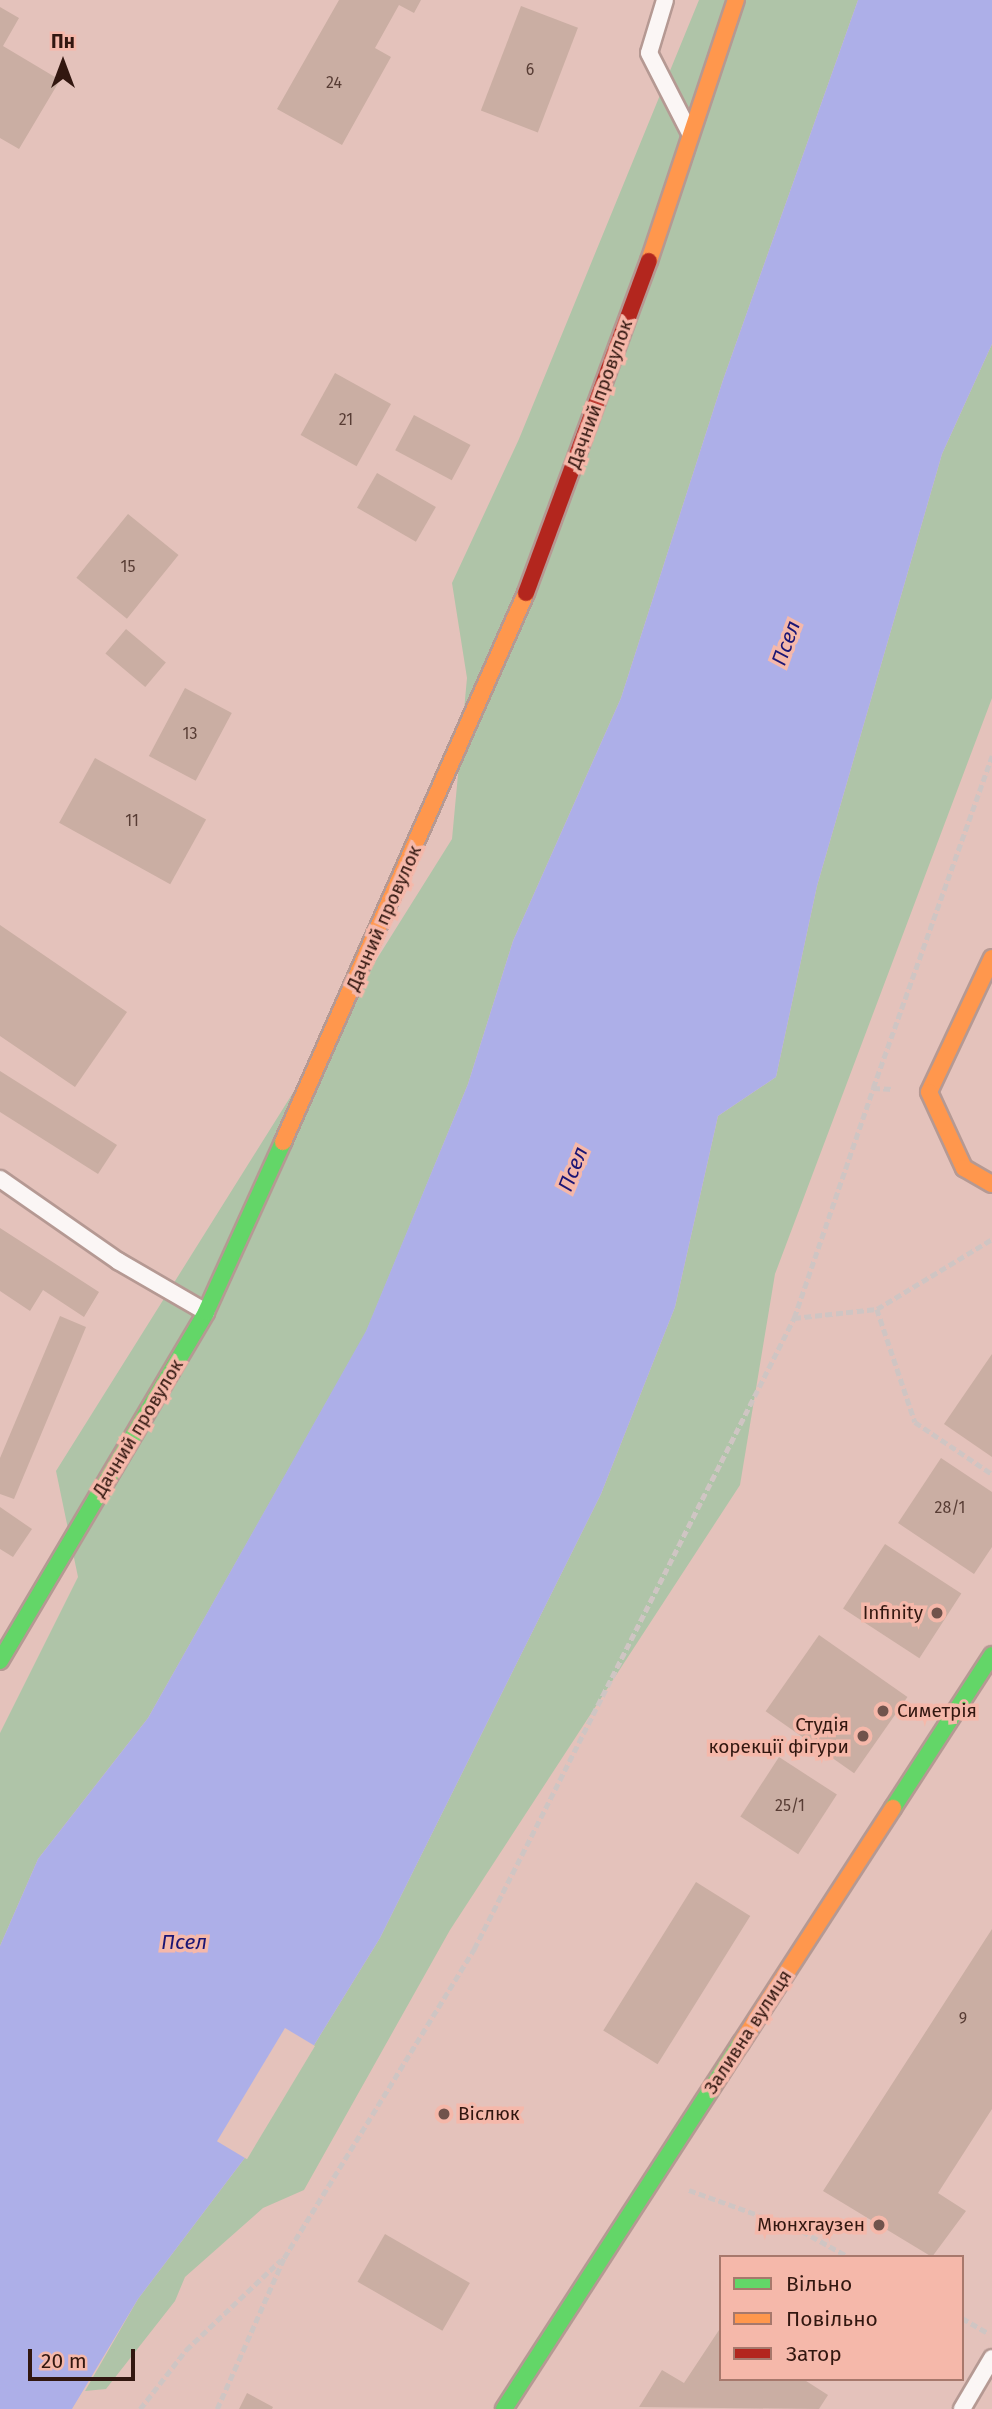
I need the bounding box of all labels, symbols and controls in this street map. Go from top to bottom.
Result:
north arrow [28,28,98,98]
text: Пн [51,30,75,53]
house number: 6 [526,60,534,80]
house number: 24 [326,73,342,93]
street label: Дачний провулок [563,317,637,471]
house number: 21 [339,410,353,430]
house number: 15 [121,557,135,577]
water label: Псел [766,617,806,669]
house number: 13 [183,724,197,744]
house number: 11 [125,811,139,831]
street label: Дачний провулок [342,842,426,994]
water label: Псел [553,1143,593,1195]
street label: Дачний провулок [88,1355,188,1501]
house number: 28/1 [934,1498,966,1518]
place label: Infinity [863,1602,923,1624]
marker: Infinity [929,1605,945,1621]
place label: Симетрія [897,1700,977,1722]
marker: Симетрія [875,1703,891,1719]
place label: Студія корекції фігури [709,1714,849,1758]
marker: Студія корекції фігури [855,1728,871,1744]
house number: 25/1 [775,1796,805,1816]
water label: Псел [161,1929,207,1955]
street label: Заливна вулиця [699,1966,797,2098]
house number: 9 [959,2009,967,2029]
place label: Віслюк [458,2103,520,2125]
marker: Віслюк [436,2106,452,2122]
place label: Мюнхгаузен [757,2214,865,2236]
marker: Мюнхгаузен [871,2217,887,2233]
legend [719,2255,964,2381]
text: Вільно [786,2271,852,2297]
text: Повільно [786,2306,878,2332]
scale bar [32,2336,138,2380]
text: Затор [786,2341,842,2367]
text: 20 m [41,2348,87,2374]

